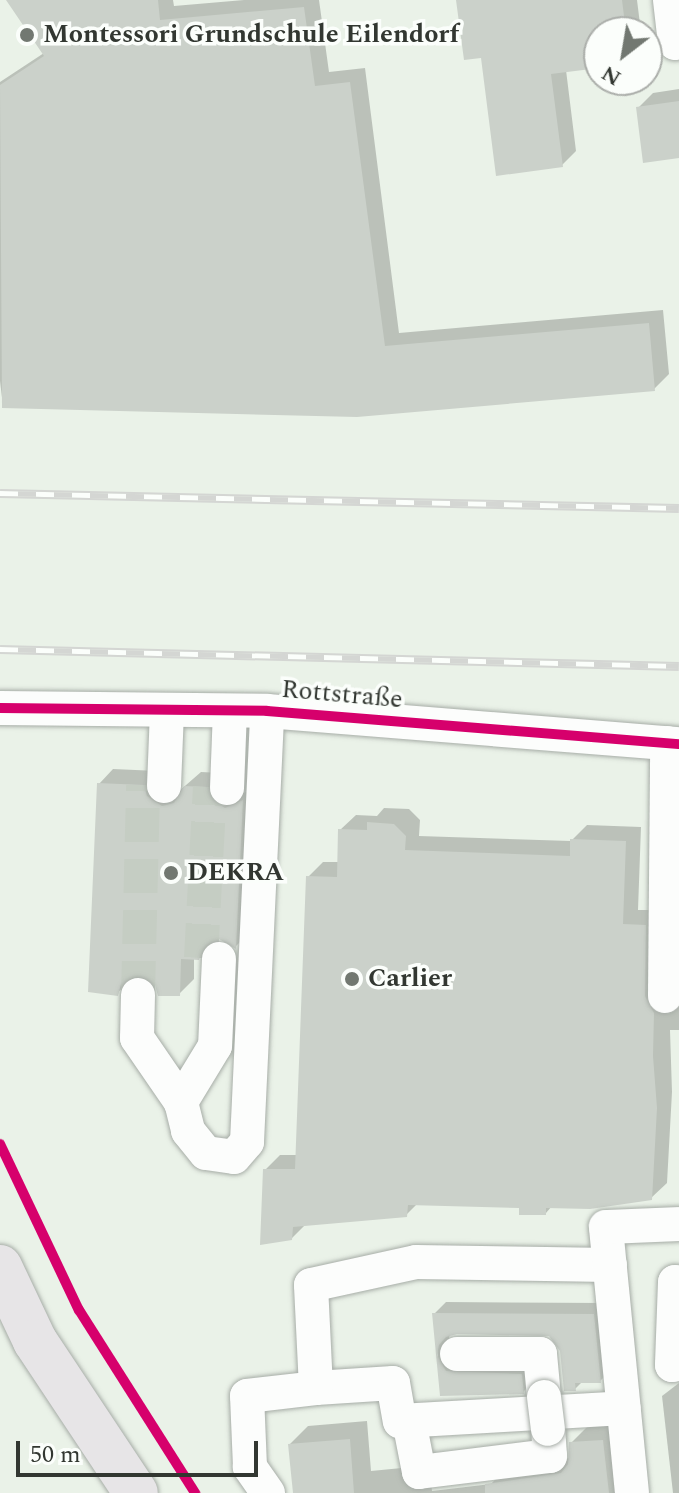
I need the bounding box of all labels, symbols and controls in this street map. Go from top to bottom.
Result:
north arrow [583,16,663,96]
place label: Montessori Grundschule Eilendorf [43,19,459,51]
marker: Montessori Grundschule Eilendorf [18,26,36,44]
text: N [595,57,628,94]
street label: Rottstraße [280,674,404,716]
place label: DEKRA [187,857,284,889]
marker: DEKRA [162,864,180,882]
place label: Carlier [368,963,452,995]
marker: Carlier [343,970,361,988]
scale bar [20,1425,262,1475]
text: 50 m [30,1437,81,1473]

